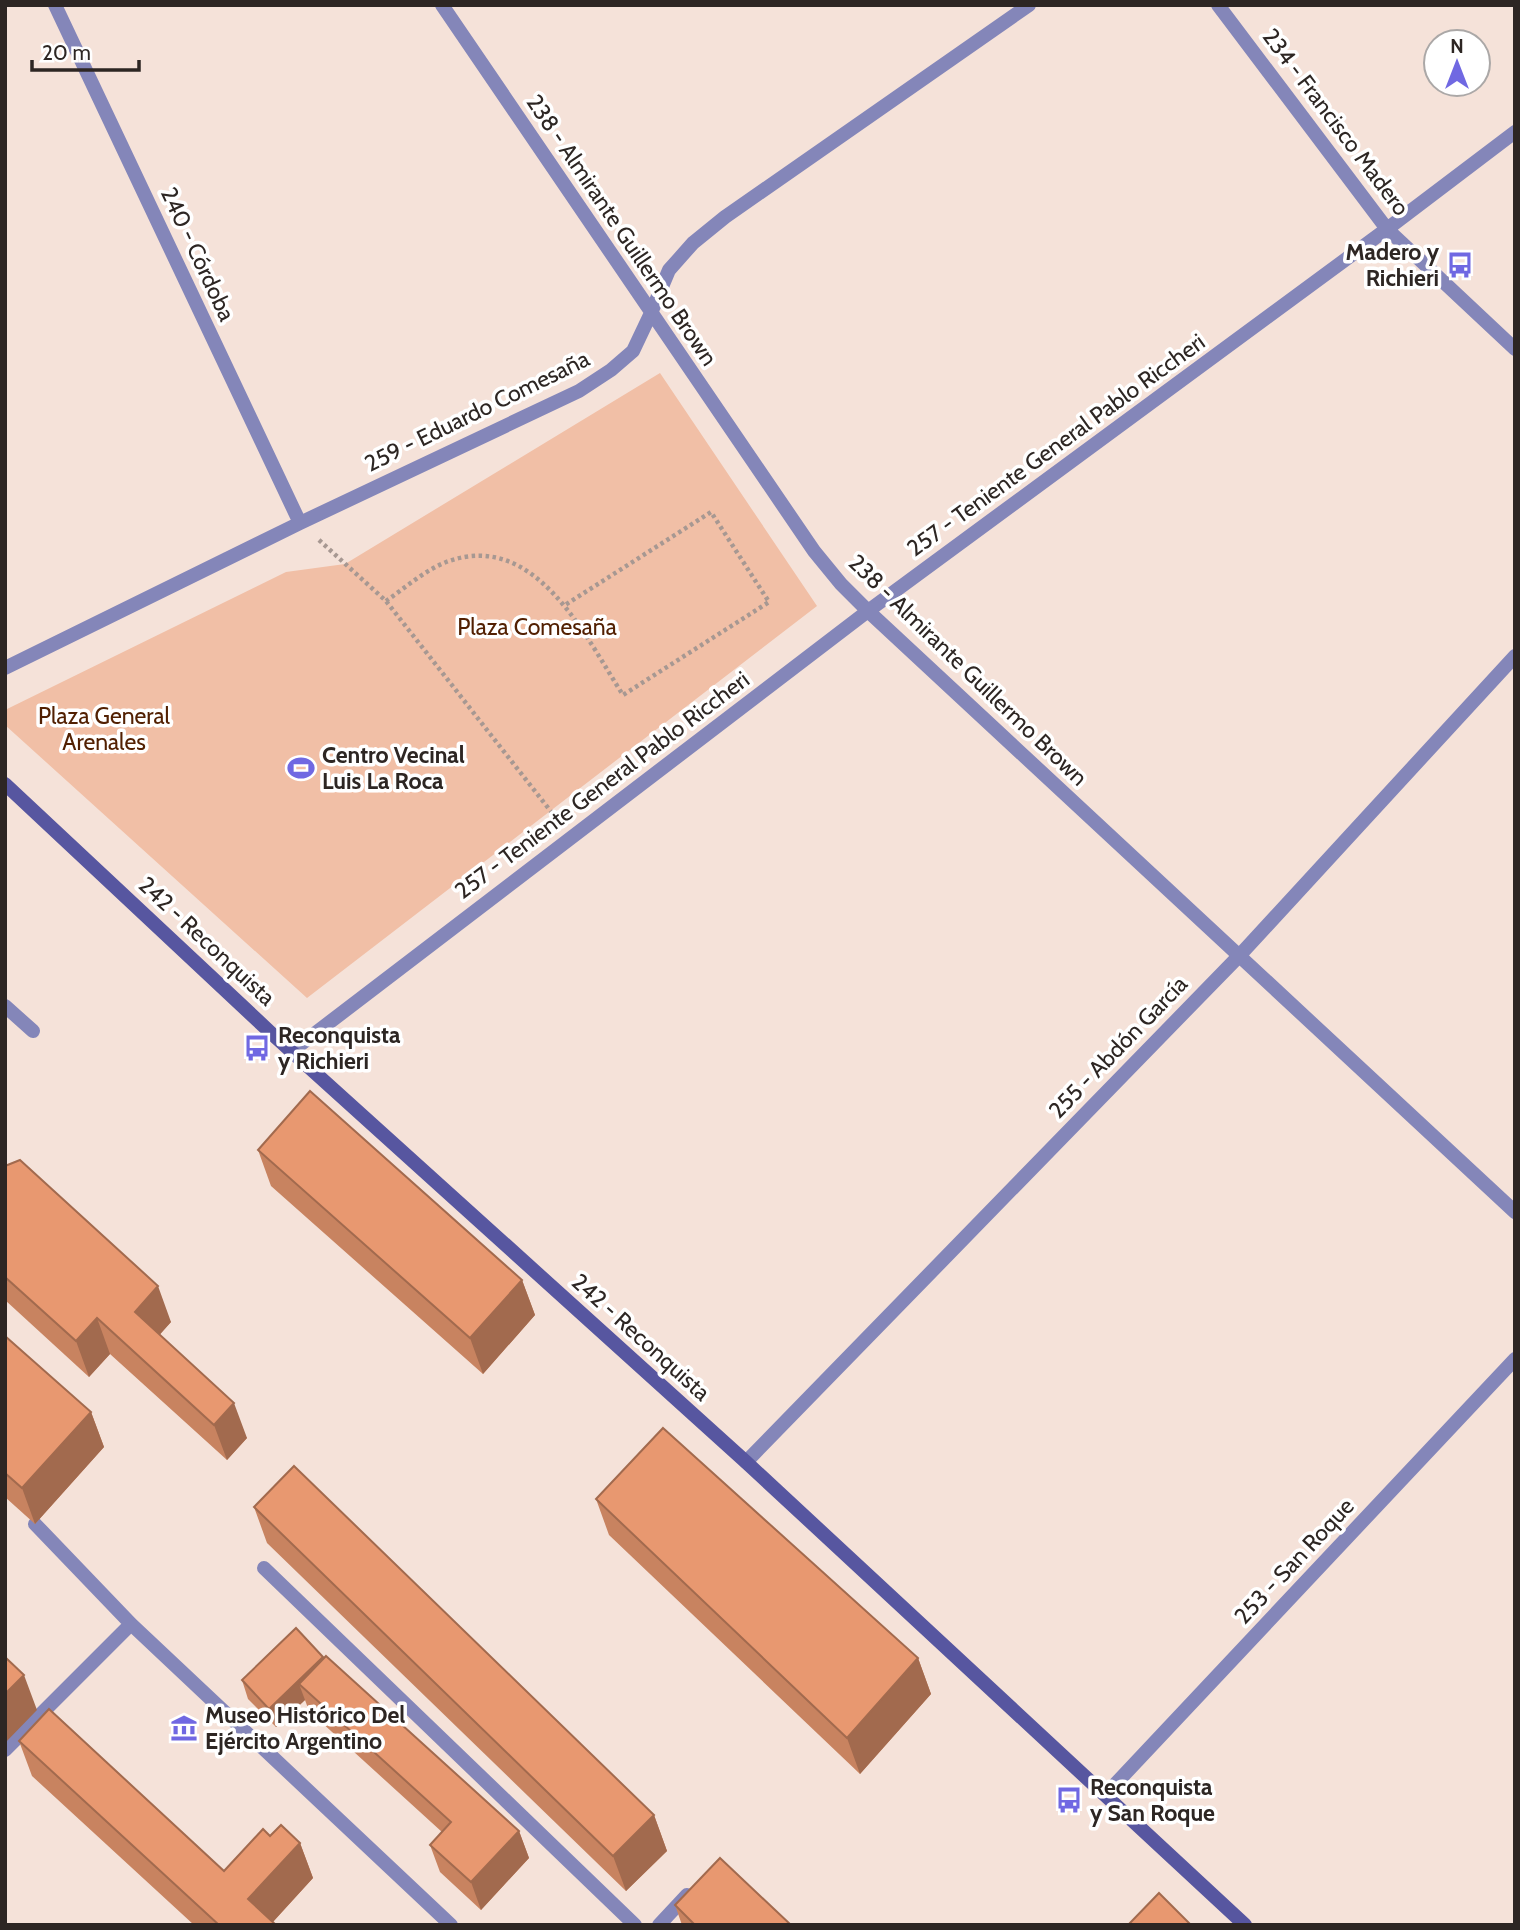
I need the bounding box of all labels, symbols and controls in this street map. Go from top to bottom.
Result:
street label: 234 - Francisco Madero [1257,23,1415,221]
scale bar [32,28,138,72]
north arrow [1422,28,1492,98]
text: N [1450,35,1464,58]
text: 20 m [42,40,91,65]
street label: 238 - Almirante Guillermo Brown [521,89,723,371]
street label: 240 - Córdoba [155,183,241,325]
place label: Madero y Richieri [1346,238,1440,292]
bus stop icon: Madero y Richieri [1445,250,1475,280]
street label: 257 - Teniente General Pablo Riccheri [902,328,1210,562]
street label: 259 - Eduardo Comesaña [360,344,594,478]
street label: 238 - Almirante Guillermo Brown [843,548,1093,792]
park label: Plaza Comesaña [457,613,617,641]
street label: 257 - Teniente General Pablo Riccheri [449,665,755,905]
park label: Plaza General Arenales [38,702,171,756]
place label: Centro Vecinal Luis La Roca [322,741,465,795]
sports icon: Centro Vecinal Luis La Roca [286,753,316,783]
street label: 242 - Reconquista [133,871,281,1011]
street label: 255 - Abdón García [1043,970,1193,1124]
place label: Reconquista y Richieri [278,1021,401,1075]
bus stop icon: Reconquista y Richieri [242,1033,272,1063]
street label: 242 - Reconquista [566,1268,716,1406]
street label: 253 - San Roque [1228,1492,1360,1630]
place label: Museo Histórico Del Ejército Argentino [205,1701,405,1755]
museum icon: Museo Histórico Del Ejército Argentino [169,1713,199,1743]
place label: Reconquista y San Roque [1090,1773,1215,1827]
bus stop icon: Reconquista y San Roque [1054,1785,1084,1815]

